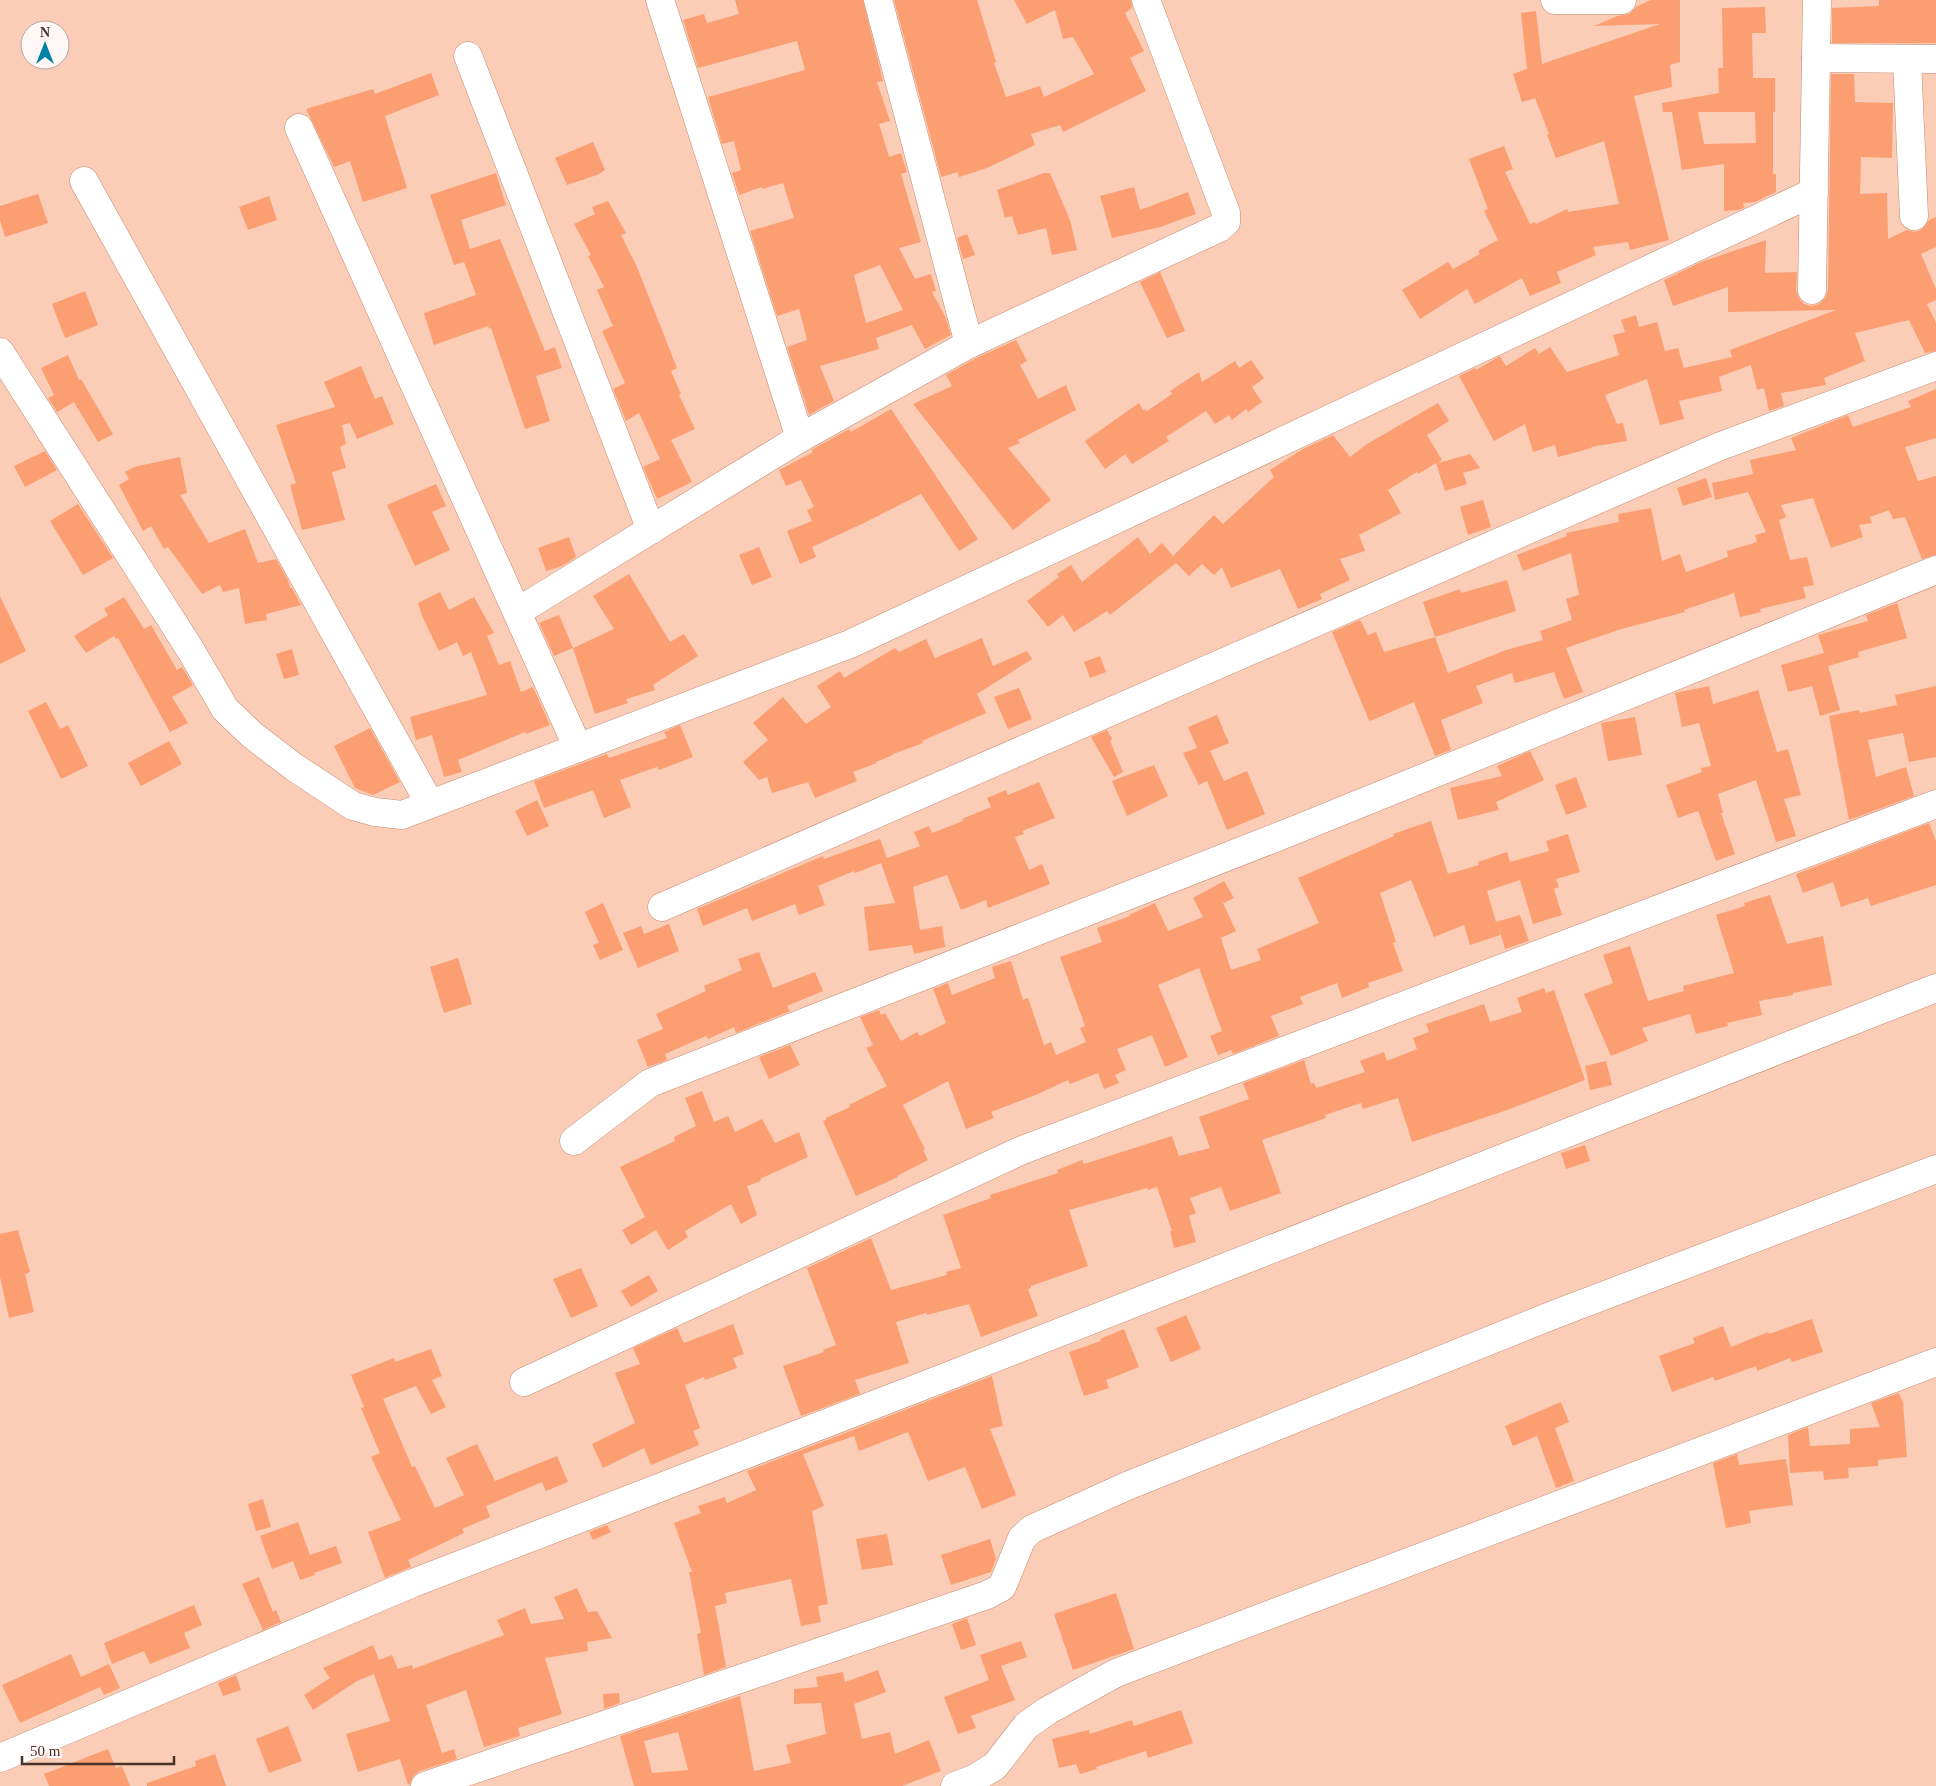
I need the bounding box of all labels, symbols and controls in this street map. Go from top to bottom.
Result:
north arrow [20,20,70,70]
text: N [40,25,50,40]
scale bar [22,1734,175,1766]
text: 50 m [30,1743,61,1759]

